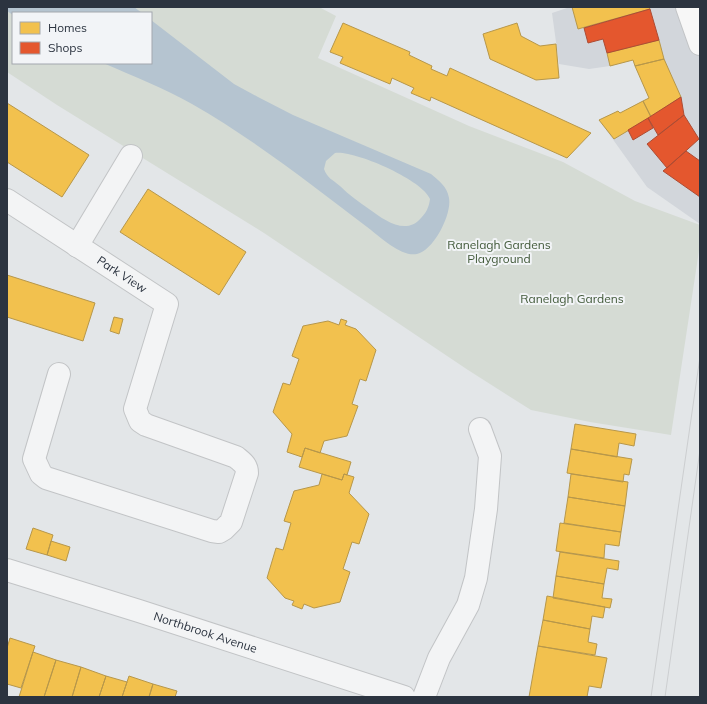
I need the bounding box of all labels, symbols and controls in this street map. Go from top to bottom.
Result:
legend [12,12,152,64]
text: Homes [48,20,87,35]
text: Shops [48,40,83,55]
park label: Ranelagh Gardens Playground [447,237,551,266]
street label: Park View [94,253,150,296]
park label: Ranelagh Gardens [520,291,624,306]
street label: Northbrook Avenue [152,608,259,656]

